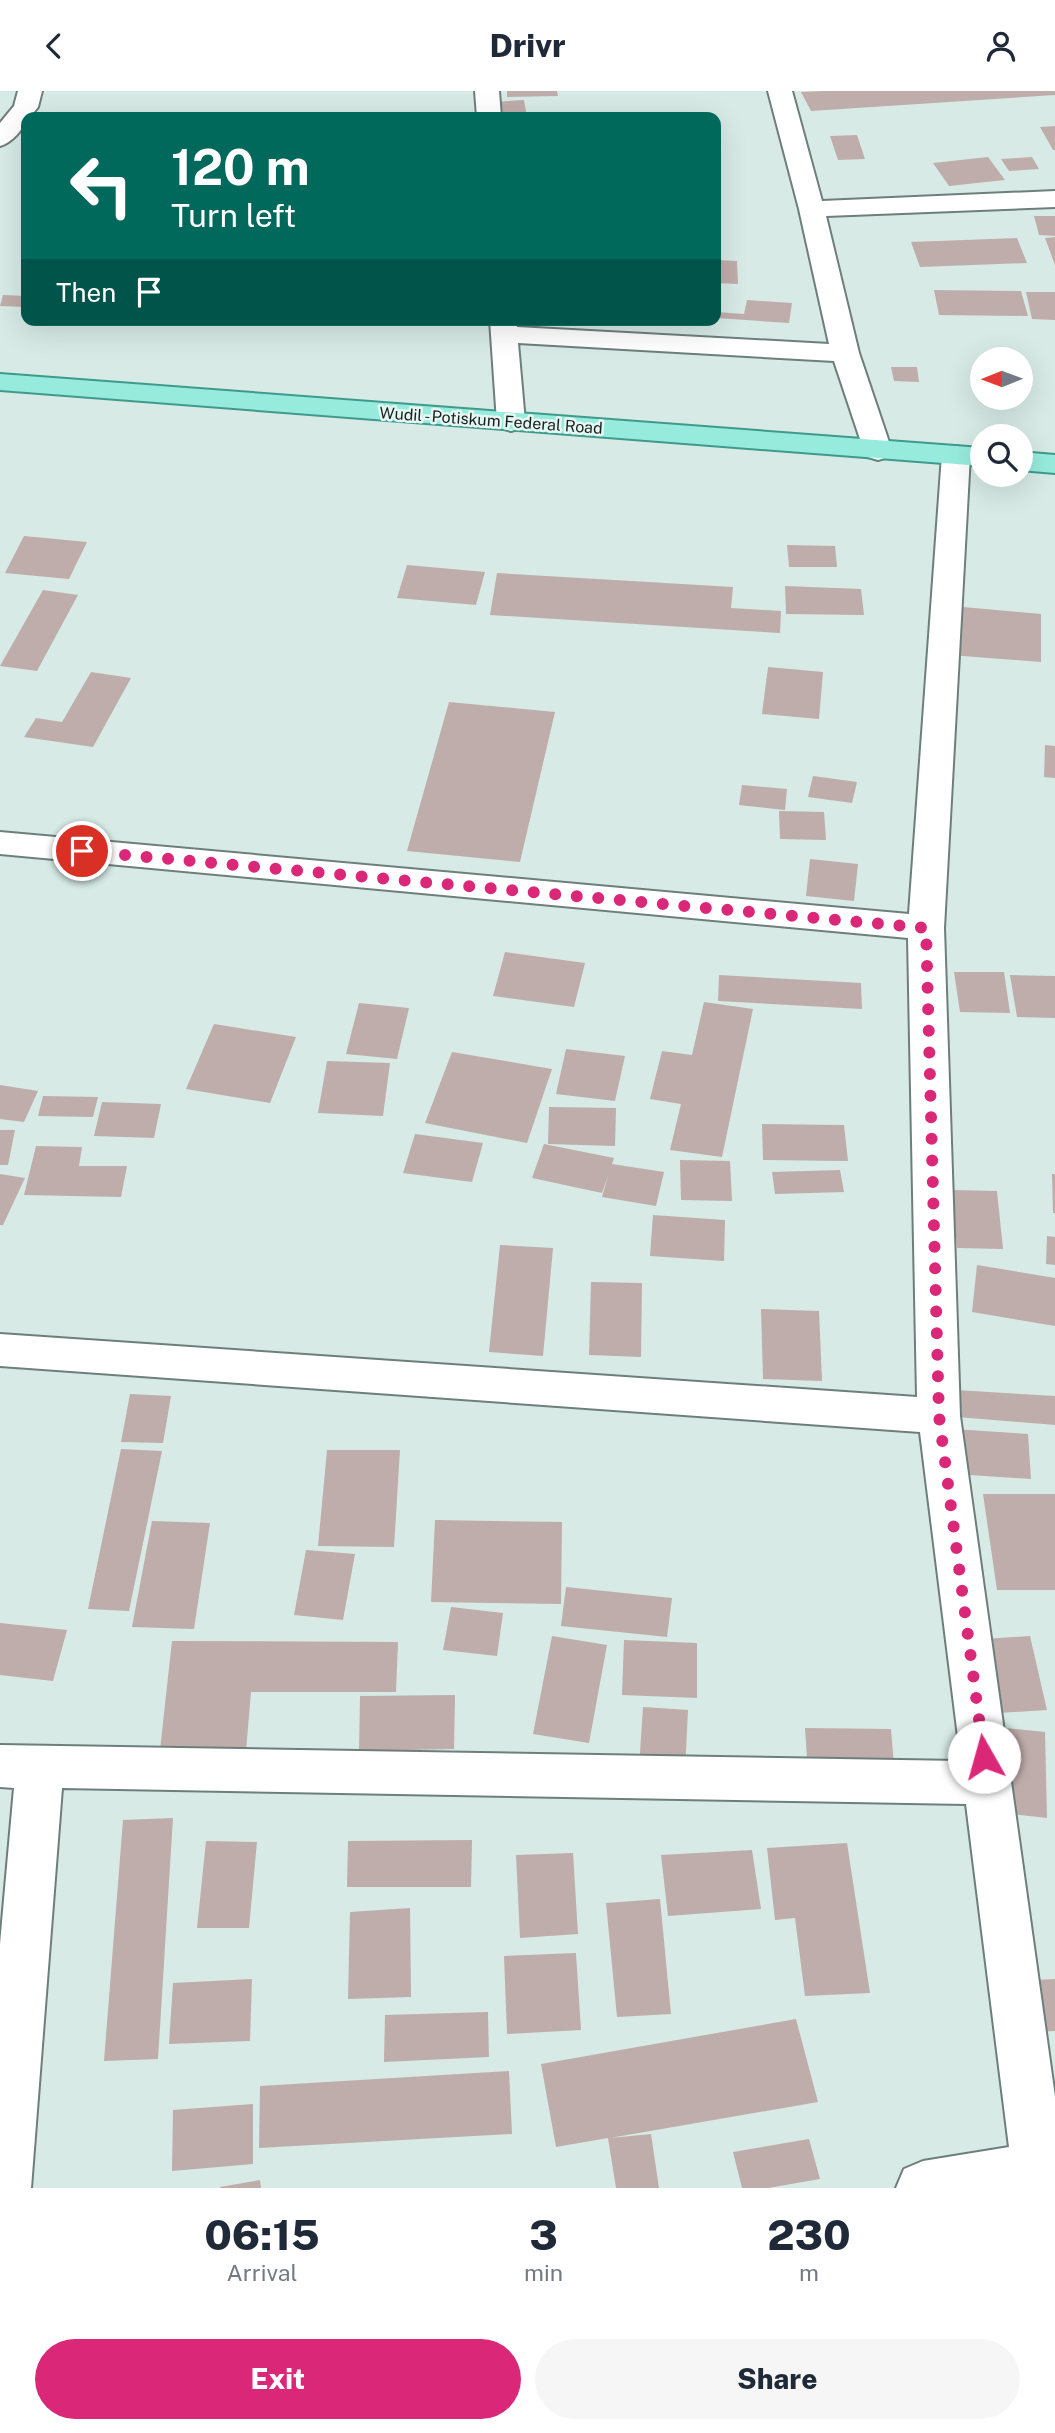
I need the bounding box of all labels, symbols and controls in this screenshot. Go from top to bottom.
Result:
icon: back [35,27,73,65]
text: Drivr [489,27,566,64]
icon: person [982,27,1020,65]
text: 120 m [171,138,310,196]
icon: left [56,140,147,231]
text: Turn left [171,197,296,234]
icon: arrive [130,273,168,311]
text: Then [56,277,116,308]
north arrow [970,347,1032,409]
map controls [970,347,1033,487]
street label: Wudil - Potiskum Federal Road [379,403,603,438]
button: search [970,424,1033,487]
pin [52,821,112,881]
icon: arrive [63,832,101,870]
position arrow [947,1720,1021,1794]
text: 06:15 [204,2210,320,2259]
text: 3 [529,2210,558,2259]
text: 230 [767,2210,851,2259]
text: Arrival [226,2259,298,2286]
text: min [524,2259,563,2286]
text: m [799,2259,819,2286]
button: Exit [35,2339,521,2419]
button: Share [535,2339,1020,2419]

